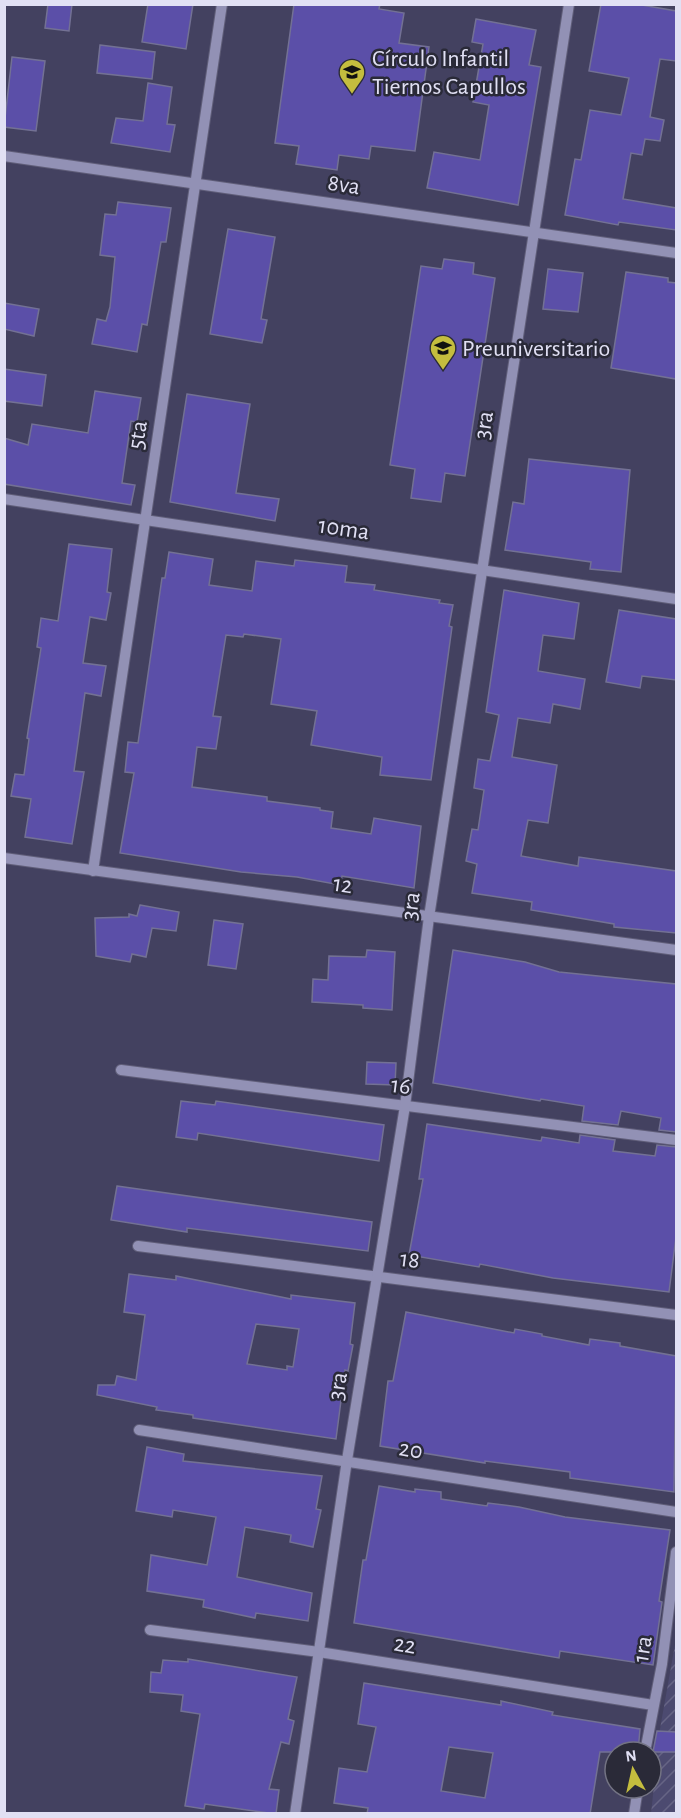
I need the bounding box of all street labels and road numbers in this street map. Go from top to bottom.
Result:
street label: 8va [326,171,362,199]
street label: 3ra [470,409,498,441]
street label: 5ta [124,419,152,451]
street label: 10ma [317,514,371,544]
street label: 12 [332,872,354,898]
street label: 3ra [397,890,425,922]
street label: 16 [390,1073,412,1099]
street label: 18 [399,1247,421,1273]
street label: 3ra [324,1370,352,1402]
street label: 20 [397,1436,424,1464]
street label: 22 [392,1631,418,1659]
street label: 1ra [629,1634,657,1664]

